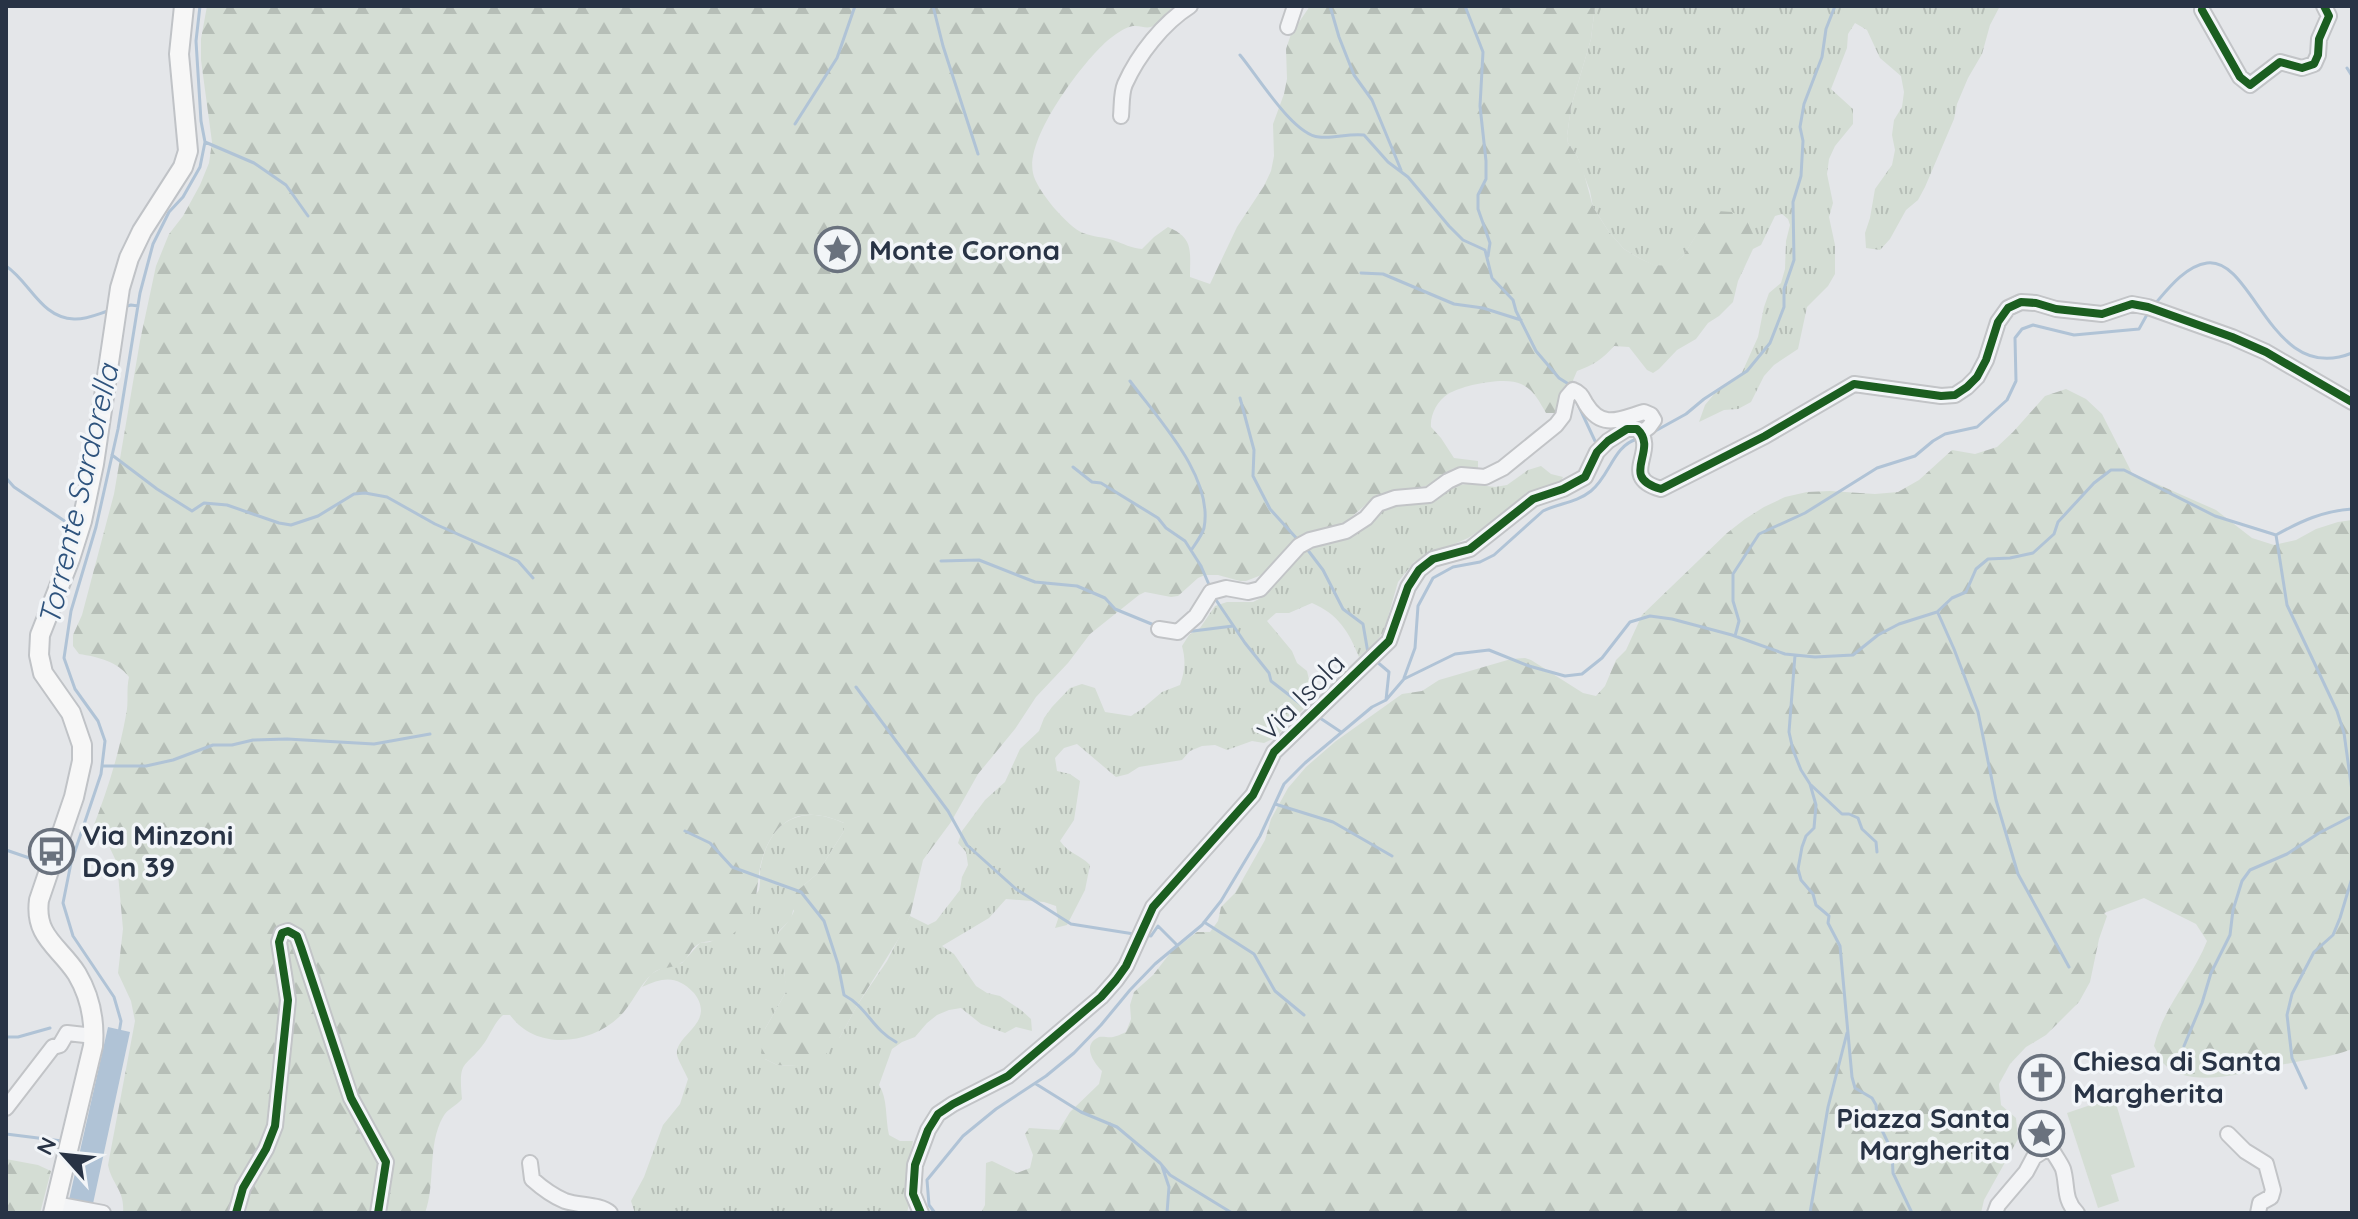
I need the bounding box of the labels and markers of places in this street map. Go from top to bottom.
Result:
place icon: Monte Corona [814,226,862,274]
place label: Monte Corona [869,232,1060,267]
place label: Via Minzoni Don 39 [82,817,233,884]
bus stop icon: Via Minzoni Don 39 [27,827,75,875]
place label: Chiesa di Santa Margherita [2073,1043,2281,1110]
church icon: Chiesa di Santa Margherita [2018,1053,2066,1101]
place label: Piazza Santa Margherita [1836,1100,2010,1167]
place icon: Piazza Santa Margherita [2017,1110,2065,1158]

